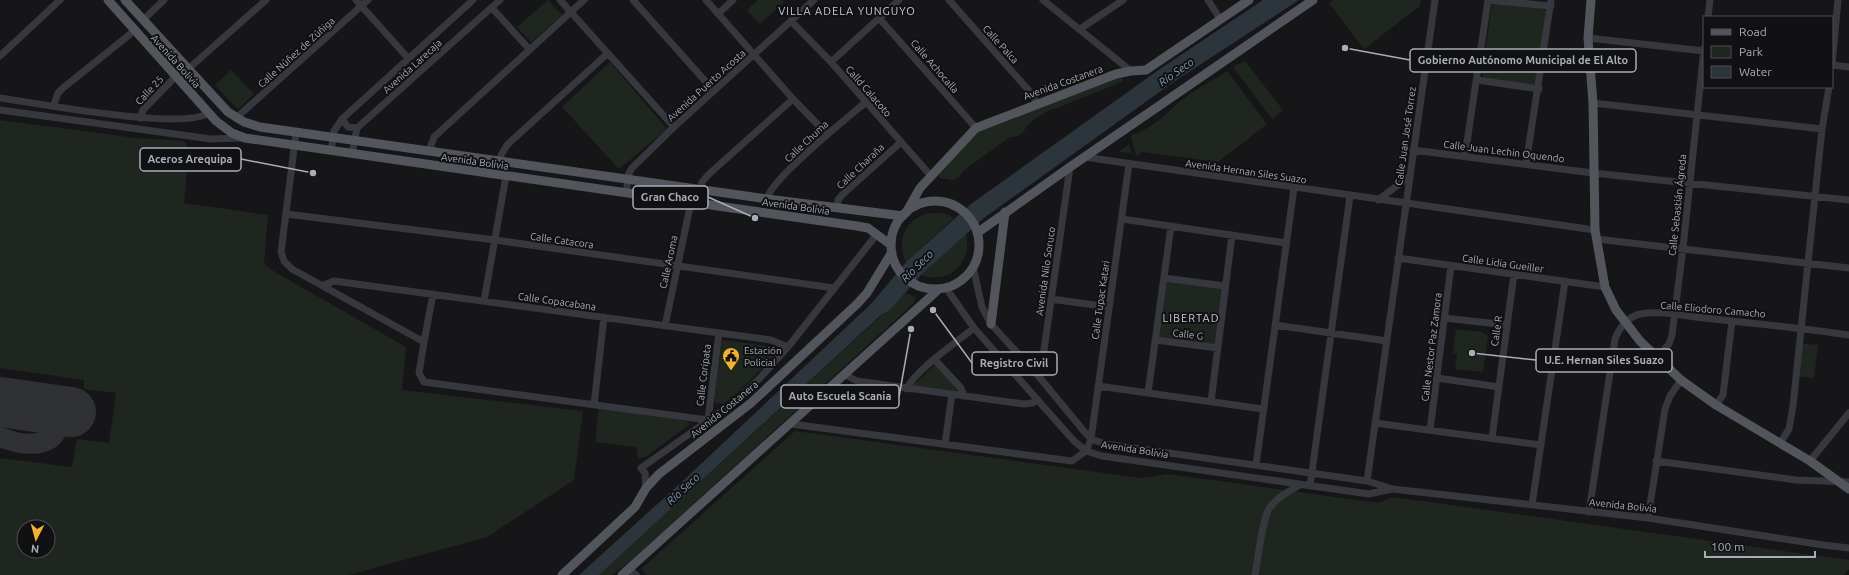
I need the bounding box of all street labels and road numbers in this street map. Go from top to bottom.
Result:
street label: Calle Núñez de Zúñiga [256,15,337,90]
street label: Calle Palca [981,23,1021,66]
street label: Avenida Bolivia [149,32,202,90]
street label: Avenida Larecaja [381,37,444,96]
street label: Calle Achocalla [908,37,961,95]
street label: Avenida Puerto Acosta [665,47,748,123]
street label: Avenida Costanera [1022,63,1104,102]
street label: Calld Calacoto [843,64,894,119]
street label: Calle 25 [133,74,166,107]
street label: Calle Juan José Torrez [1393,86,1418,186]
street label: Calle Chuma [782,118,830,164]
street label: Calle Juan Lechin Oquendo [1443,139,1565,164]
street label: Calle Charaña [834,142,886,191]
street label: Avenida Bolivia [441,151,509,172]
street label: Calle Sebastián Ágreda [1666,153,1688,257]
street label: Avenida Hernan Siles Suazo [1185,158,1307,185]
street label: Avenida Bolivia [762,196,830,217]
street label: Avenida Nilo Soruco [1034,226,1057,316]
street label: Calle Catacora [529,231,594,250]
street label: Calle Aroma [657,234,680,290]
street label: Calle Lidia Gueiller [1461,252,1545,275]
street label: Calle Tupac Katari [1089,260,1111,340]
street label: Calle Copacabana [517,291,597,312]
street label: Calle Nestor Paz Zamora [1419,292,1444,402]
street label: Calle Eliodoro Camacho [1660,299,1766,320]
street label: Calle R [1489,315,1504,347]
street label: Calle G [1172,327,1204,342]
street label: Calle Coripata [694,343,713,407]
street label: Avenida Costanera [688,379,760,440]
street label: Avenida Bolivia [1101,439,1169,460]
street label: Avenida Bolivia [1589,496,1657,515]

